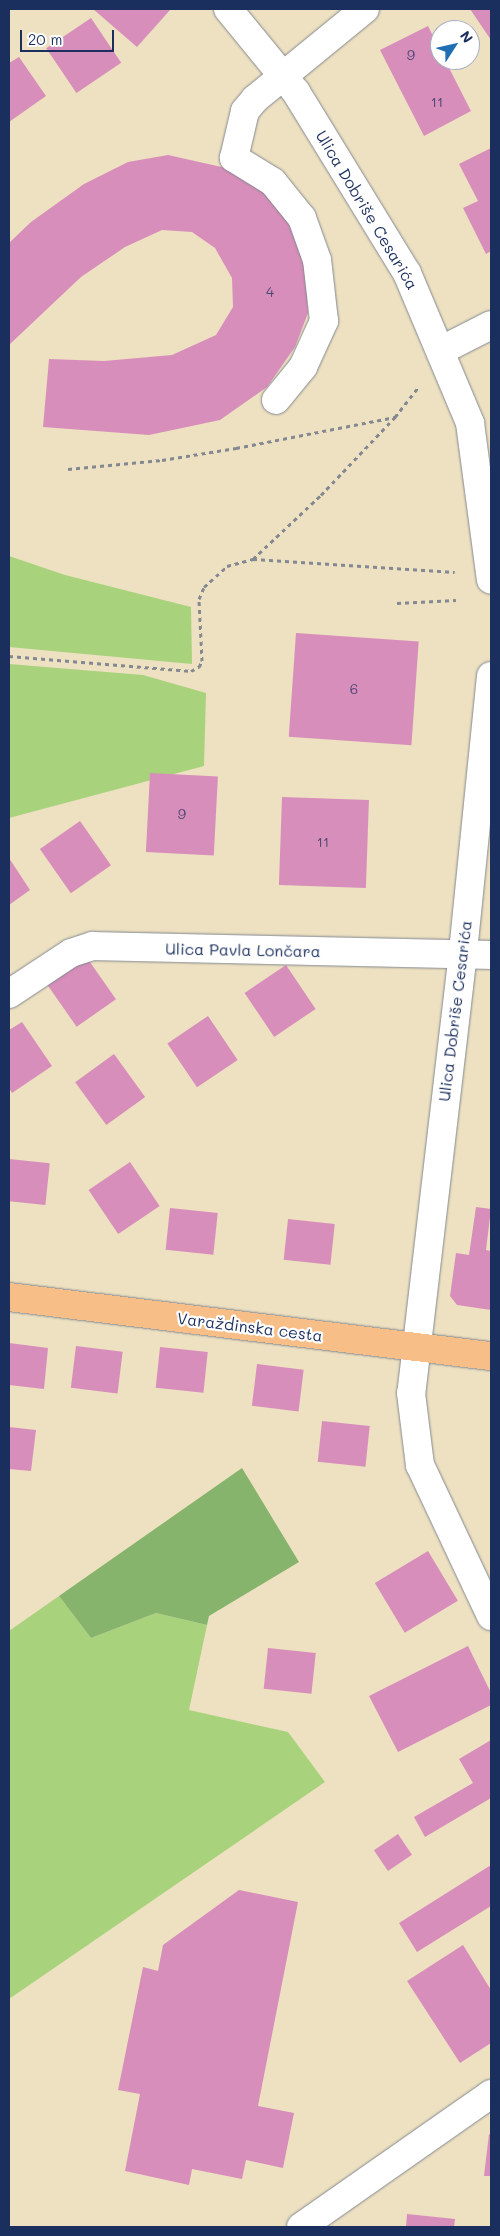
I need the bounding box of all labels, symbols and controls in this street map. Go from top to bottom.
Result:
scale bar [22,20,116,52]
north arrow [430,20,480,70]
text: N [456,27,478,46]
text: 20 m [28,29,62,49]
house number: 9 [407,47,415,63]
house number: 11 [431,94,443,110]
street label: Ulica Dobriše Cesarića [312,127,422,293]
house number: 4 [266,284,274,300]
house number: 6 [350,681,358,697]
house number: 9 [178,806,186,822]
house number: 11 [317,834,329,850]
street label: Ulica Dobriše Cesarića [434,919,476,1103]
street label: Ulica Pavla Lončara [165,939,321,961]
street label: Varaždinska cesta [176,1309,324,1345]

